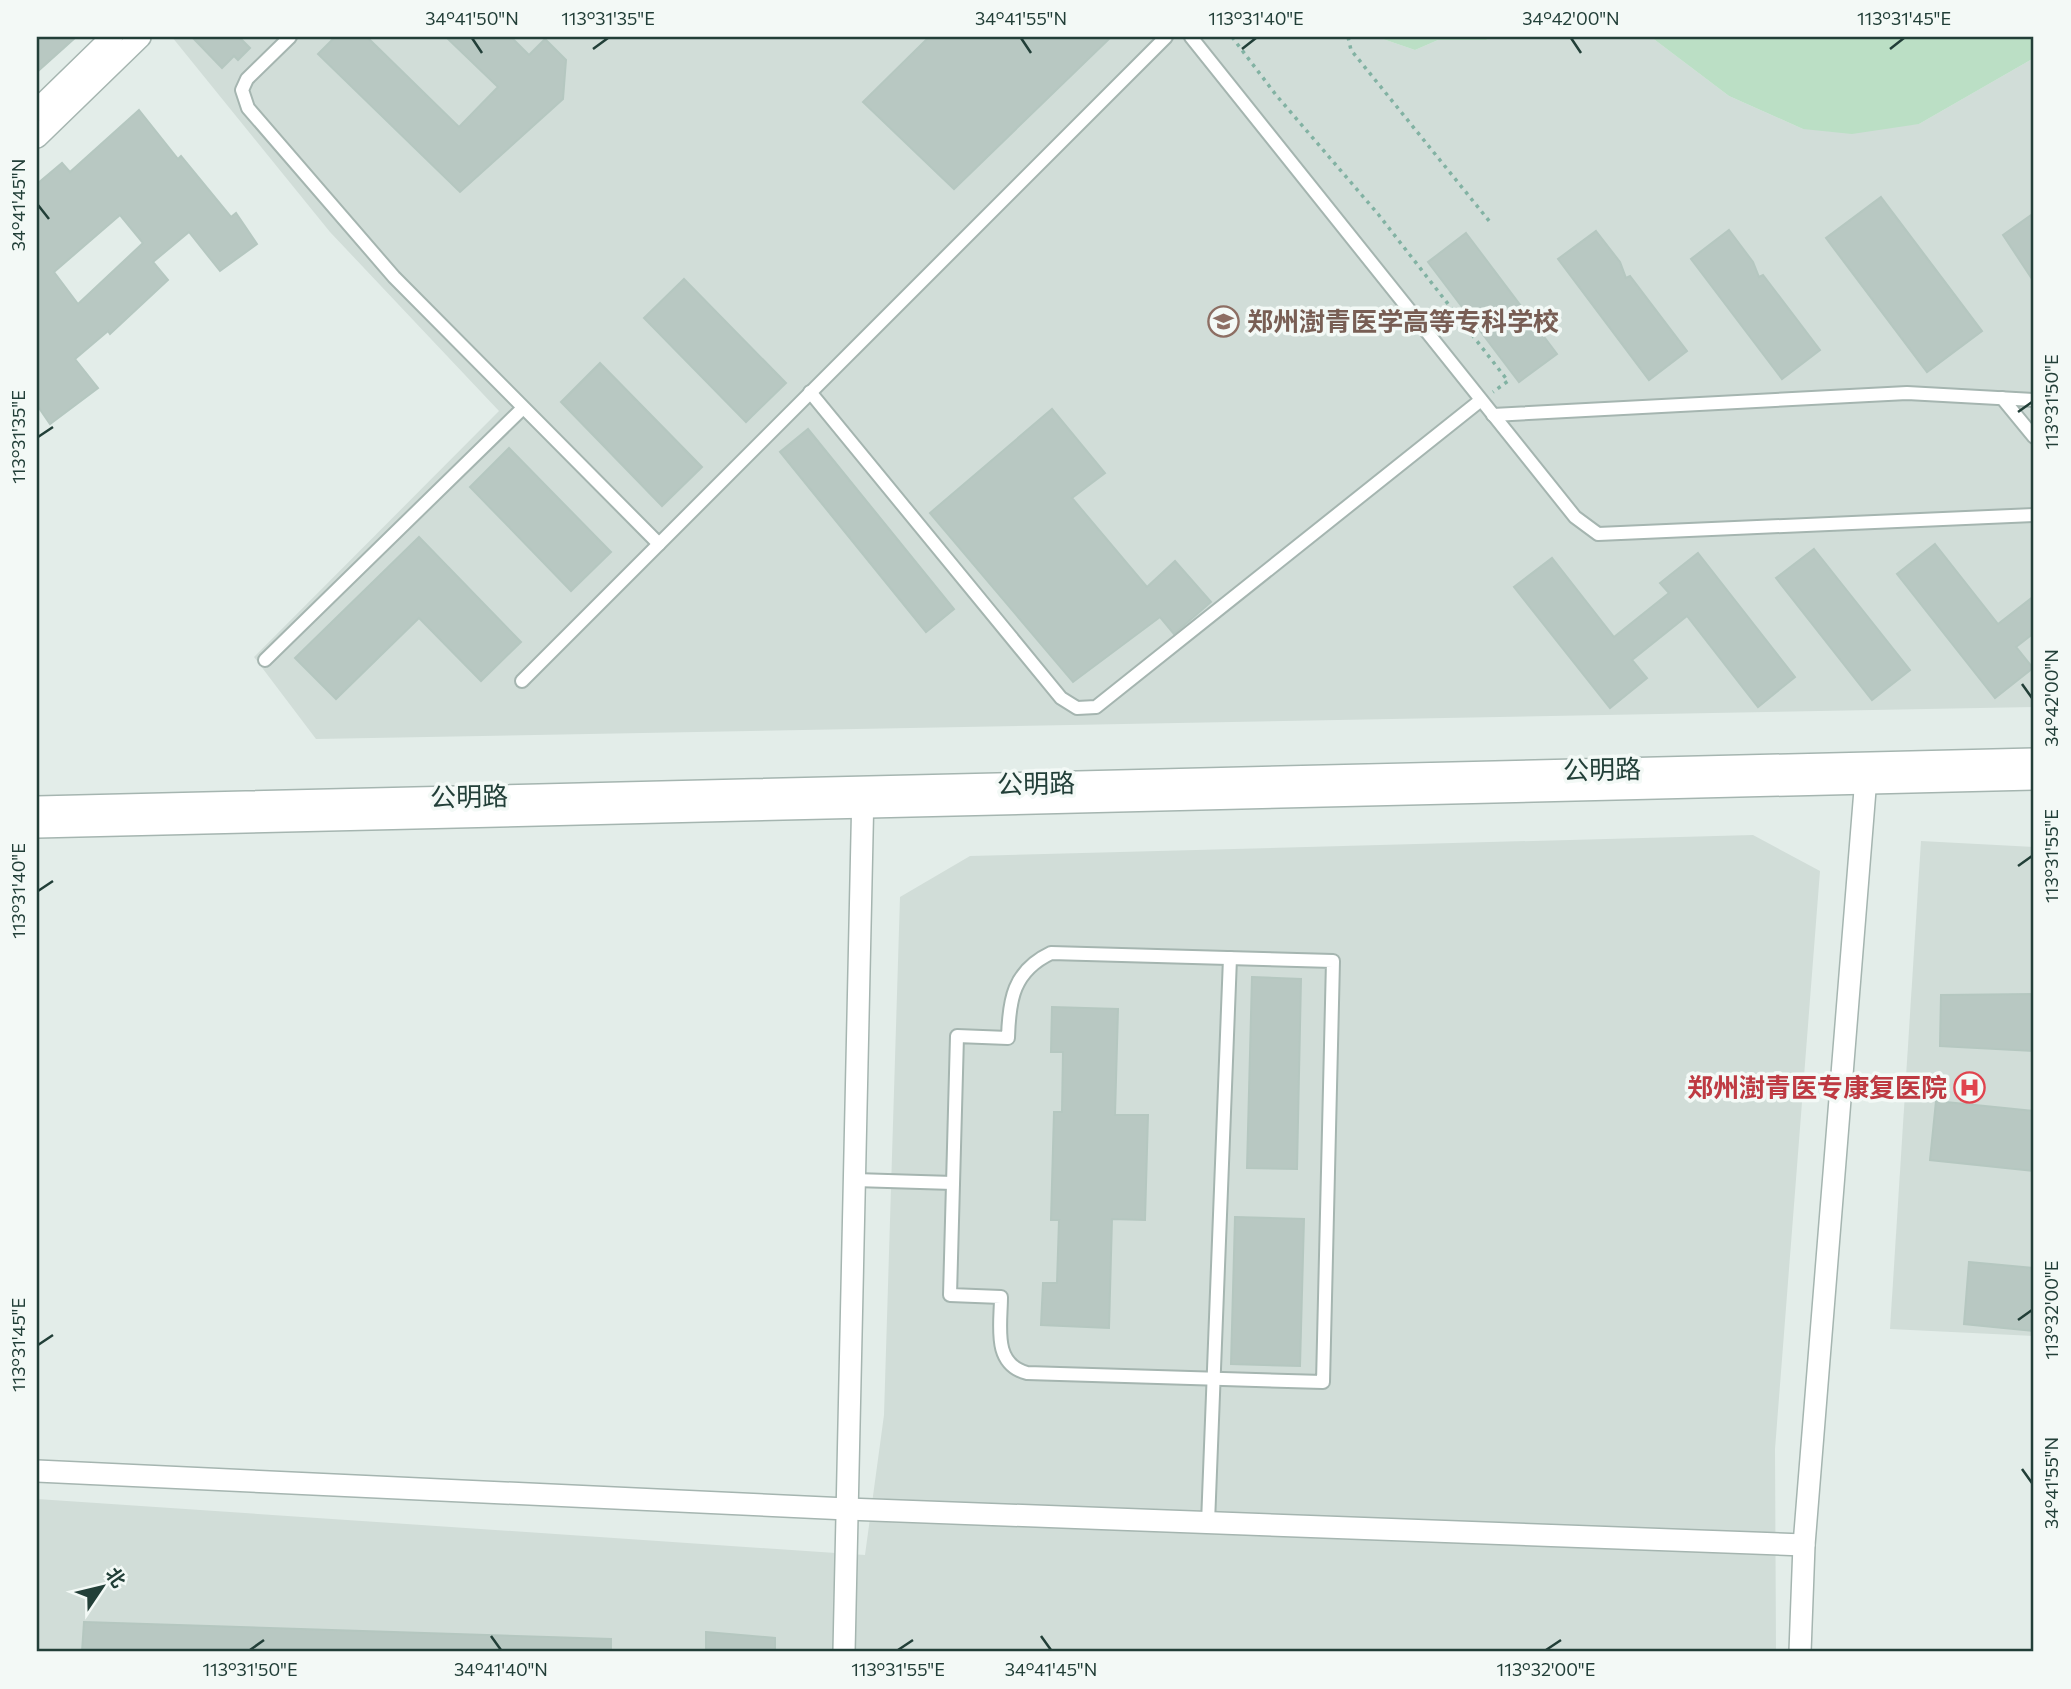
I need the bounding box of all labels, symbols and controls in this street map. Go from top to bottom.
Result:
text: 34°41'50"N [425,7,519,29]
text: 113°31'35"E [561,7,655,29]
text: 34°41'55"N [975,7,1067,29]
text: 113°31'40"E [1208,7,1304,29]
text: 34°42'00"N [1522,7,1620,29]
text: 113°31'45"E [1857,7,1951,29]
text: 34°41'45"N [7,159,29,251]
school or university icon: 郑州澍青医学高等专科学校 [1207,305,1241,339]
place label: 郑州澍青医学高等专科学校 [1247,305,1559,336]
text: 113°31'50"E [2040,354,2062,450]
text: 113°31'35"E [7,390,29,484]
text: 34°42'00"N [2040,649,2062,747]
street label: 公明路 [1563,752,1641,785]
street label: 公明路 [997,766,1075,799]
street label: 公明路 [430,779,508,812]
text: 113°31'55"E [2040,809,2062,903]
text: 113°31'40"E [7,843,29,939]
place label: 郑州澍青医专康复医院 [1687,1071,1947,1102]
hospital icon: 郑州澍青医专康复医院 [1953,1071,1987,1105]
text: 113°32'00"E [2040,1261,2062,1359]
text: 113°31'45"E [7,1298,29,1392]
text: 34°41'55"N [2040,1437,2062,1529]
north arrow [66,1552,136,1622]
text: 北 [101,1563,131,1591]
text: 113°31'50"E [202,1658,298,1680]
text: 34°41'40"N [454,1658,548,1680]
text: 113°31'55"E [851,1658,945,1680]
text: 34°41'45"N [1005,1658,1097,1680]
text: 113°32'00"E [1497,1658,1595,1680]

